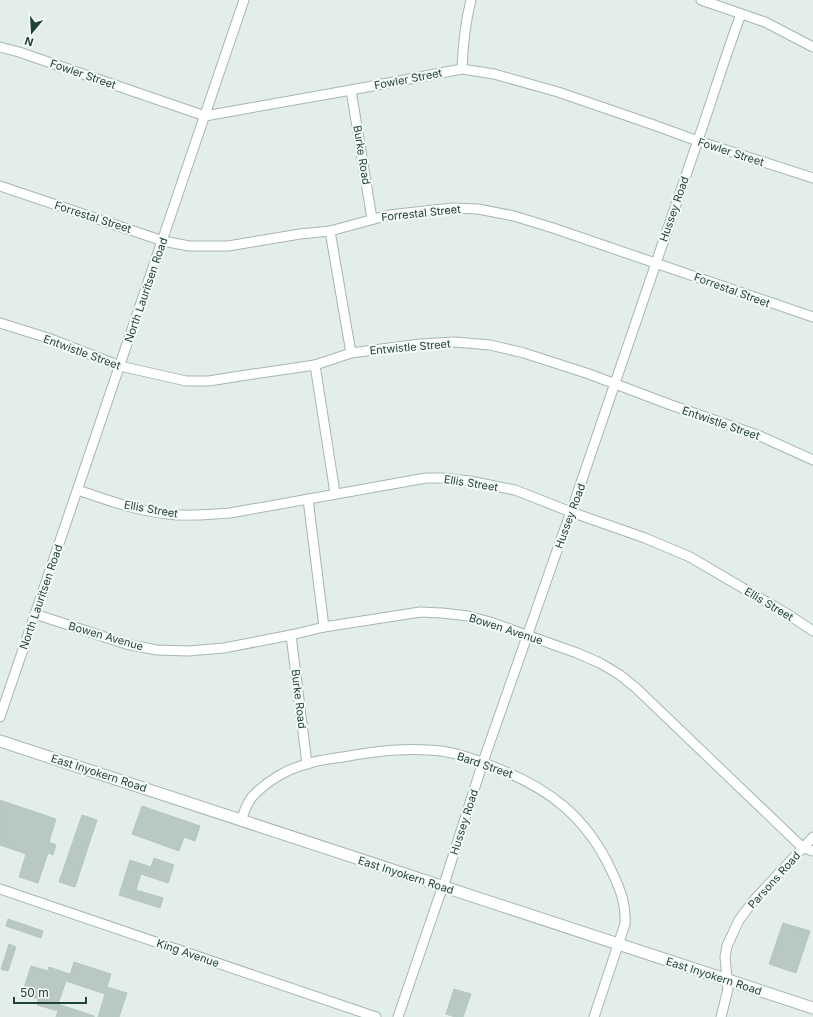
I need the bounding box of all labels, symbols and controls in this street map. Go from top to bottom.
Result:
north arrow [12,12,52,52]
text: N [23,34,35,49]
street label: Fowler Street [48,56,118,92]
street label: Fowler Street [373,65,444,92]
street label: Burke Road [350,124,374,186]
street label: Fowler Street [696,135,766,169]
street label: Hussey Road [656,174,692,244]
street label: Forrestal Street [53,198,133,236]
street label: Forrestal Street [381,202,462,224]
street label: North Lauritsen Road [121,236,171,344]
street label: Forrestal Street [692,270,772,310]
street label: Entwistle Street [41,332,123,373]
street label: Entwistle Street [369,336,451,358]
street label: Entwistle Street [680,403,762,443]
street label: Ellis Street [443,472,499,494]
street label: Hussey Road [552,482,588,550]
street label: Ellis Street [123,497,179,521]
street label: North Lauritsen Road [16,543,66,651]
street label: Ellis Street [742,584,796,624]
street label: Bowen Avenue [467,610,545,648]
street label: Bowen Avenue [67,619,145,653]
street label: Burke Road [288,668,310,730]
street label: Bard Street [455,749,515,781]
street label: East Inyokern Road [49,751,149,795]
street label: Hussey Road [447,787,481,857]
street label: Parsons Road [745,849,803,911]
street label: East Inyokern Road [356,853,456,897]
street label: King Avenue [155,936,221,970]
street label: East Inyokern Road [664,954,764,998]
scale bar [14,979,86,1005]
text: 50 m [20,985,49,1000]

